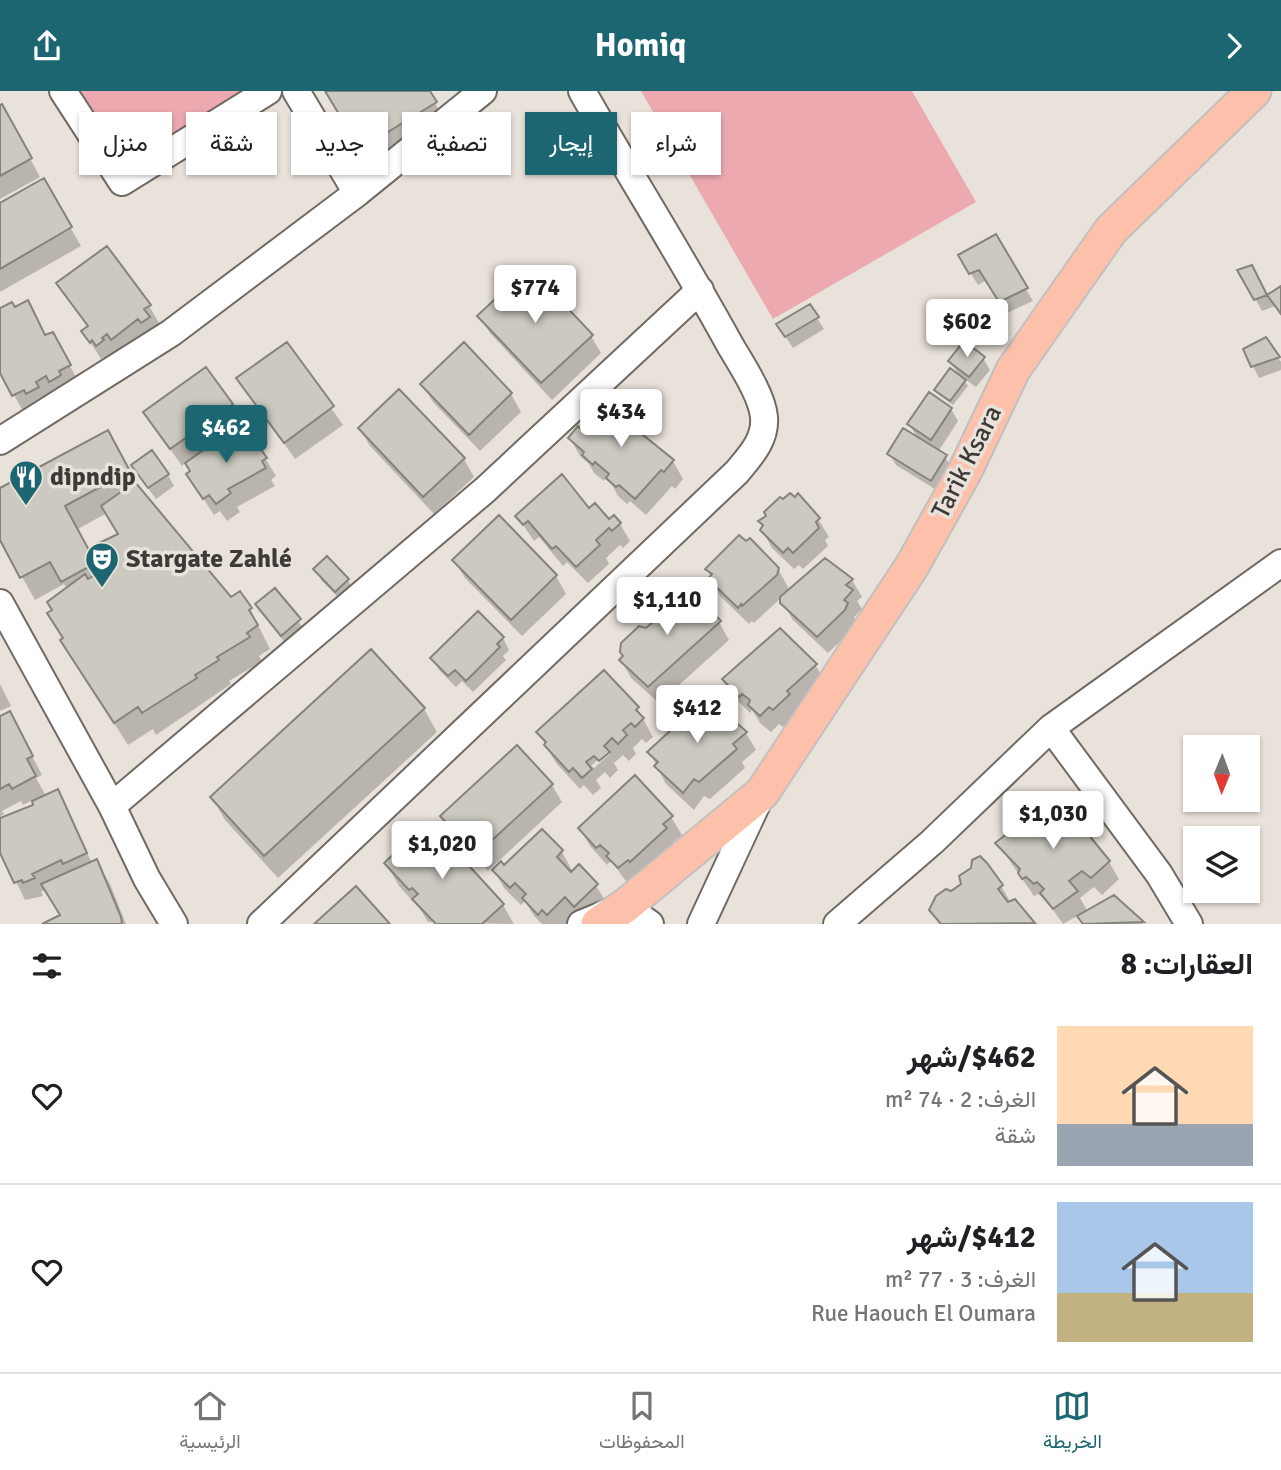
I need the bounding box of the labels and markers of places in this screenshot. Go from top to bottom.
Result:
pin: $774 [494,265,576,325]
pin: $602 [926,299,1008,359]
pin: $434 [580,389,662,449]
pin: $462 [185,405,267,465]
restaurant icon: dipndip [7,458,45,507]
place label: dipndip [50,461,136,493]
theatre icon: Stargate Zahlé [83,540,121,589]
place label: Stargate Zahlé [126,543,292,575]
pin: $1,110 [610,577,724,637]
pin: $412 [656,685,738,745]
pin: $1,030 [996,791,1110,851]
pin: $1,020 [385,821,499,881]

